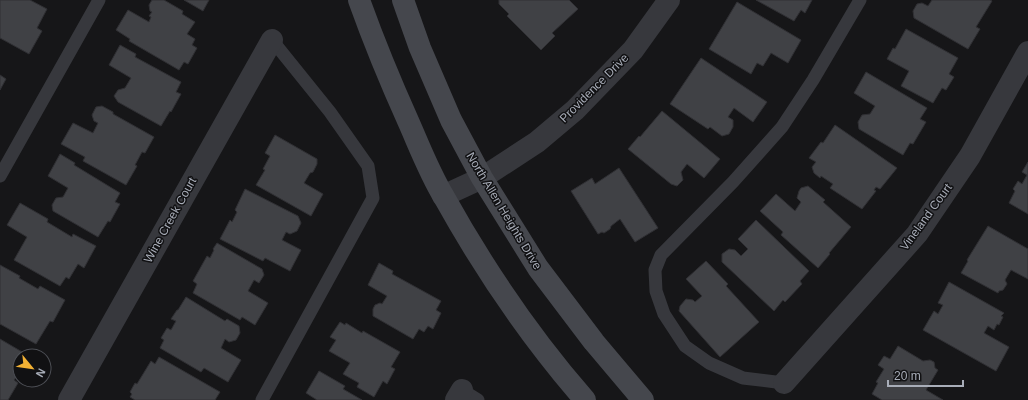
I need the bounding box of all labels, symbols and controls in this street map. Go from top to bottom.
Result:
street label: Providence Drive [557,51,631,125]
street label: North Allen Heights Drive [463,150,545,272]
street label: Wine Creek Court [141,174,200,265]
street label: Vineland Court [897,180,955,253]
north arrow [12,348,52,388]
scale bar [888,362,963,388]
text: N [34,366,48,379]
text: 20 m [894,369,921,383]

